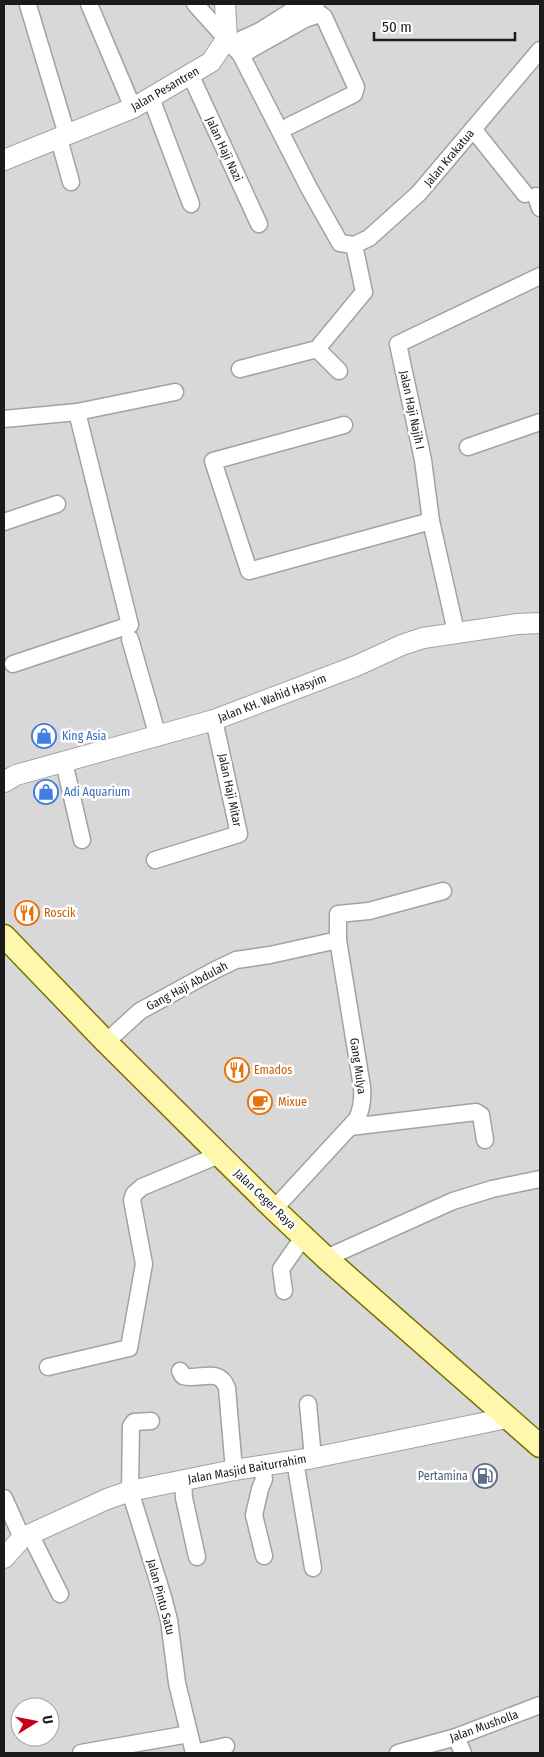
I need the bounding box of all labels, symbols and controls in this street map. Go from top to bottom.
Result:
scale bar [374,10,515,42]
text: 50 m [382,18,412,36]
street label: Jalan Pesantren [128,64,202,114]
street label: Jalan Haji Nazi [203,114,245,184]
street label: Jalan Krakatua [421,126,477,190]
street label: Jalan Haji Najih I [397,369,427,451]
street label: Jalan KH. Wahid Hasyim [216,671,328,725]
shop icon: King Asia [31,723,57,749]
place label: King Asia [62,729,107,743]
street label: Jalan Haji Mitar [215,752,245,829]
shop icon: Adi Aquarium [33,779,59,805]
place label: Adi Aquarium [64,785,130,799]
restaurant icon: Roscik [14,900,40,926]
place label: Roscik [44,906,76,920]
street label: Gang Haji Abdulah [144,959,230,1013]
street label: Gang Mulya [347,1037,369,1095]
restaurant icon: Emados [224,1057,250,1083]
place label: Emados [254,1063,292,1077]
cafe icon: Mixue [247,1089,273,1115]
place label: Mixue [278,1095,307,1109]
street label: Jalan Ceger Raya [231,1166,299,1232]
street label: Jalan Masjid Baiturrahim [187,1452,307,1486]
fuel station icon: Pertamina [472,1463,498,1489]
place label: Pertamina [418,1469,468,1483]
street label: Jalan Pintu Satu [144,1558,178,1636]
north arrow [10,1697,60,1747]
street label: Jalan Musholla [448,1707,520,1745]
text: U [38,1714,56,1725]

